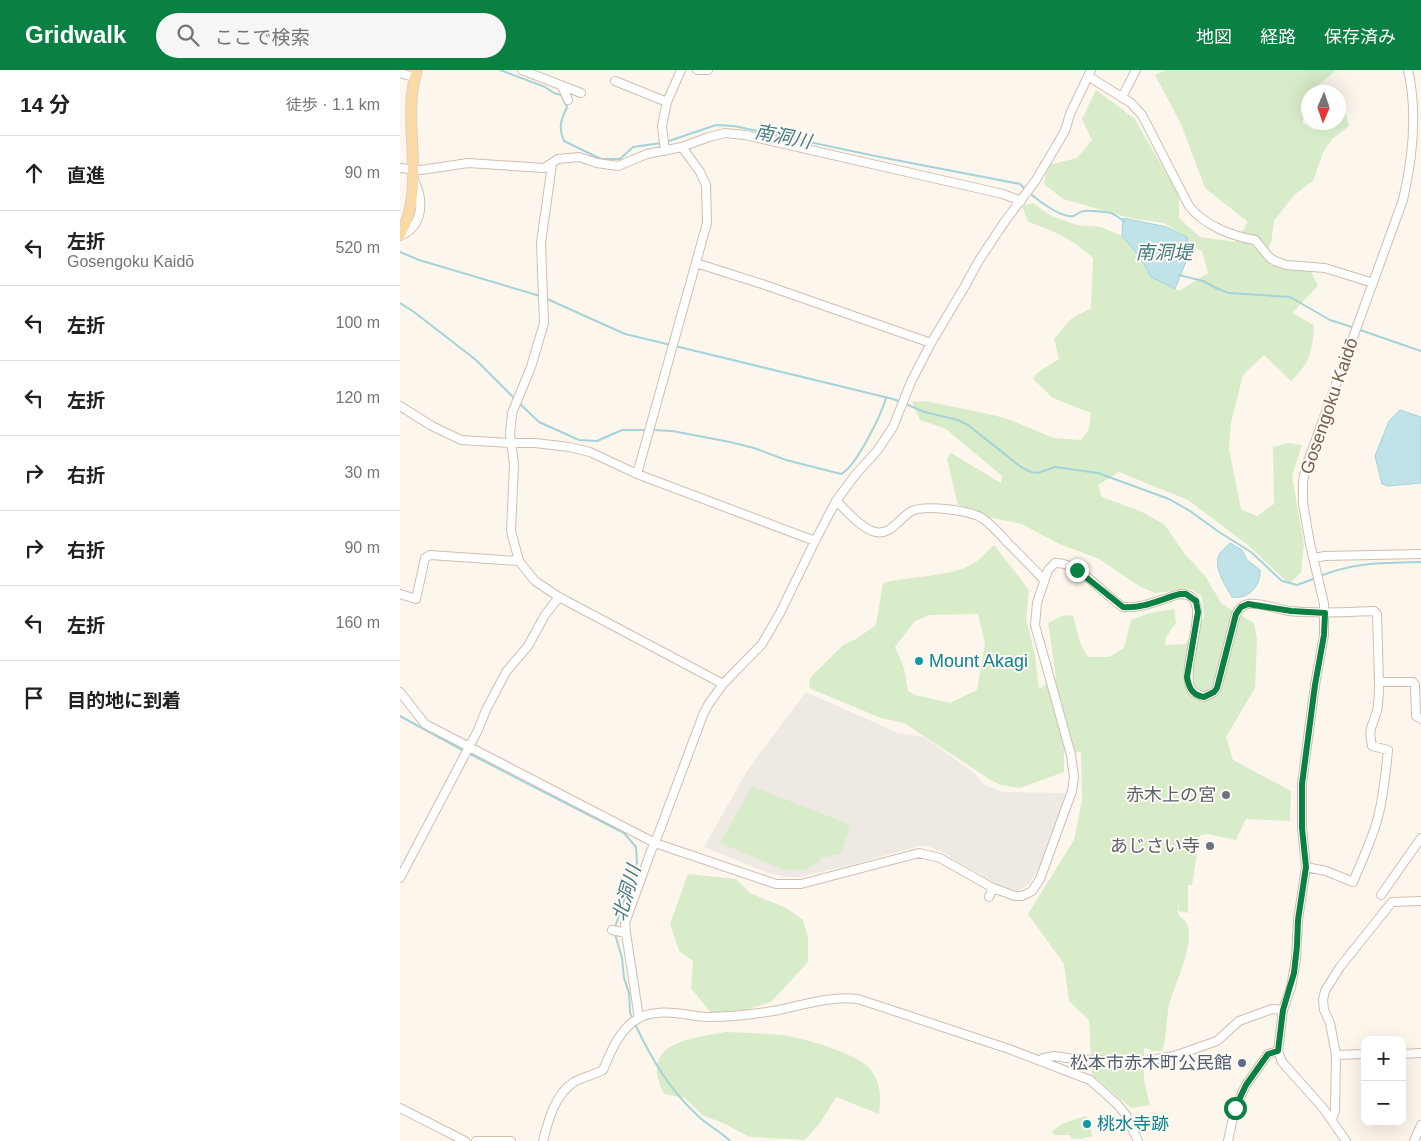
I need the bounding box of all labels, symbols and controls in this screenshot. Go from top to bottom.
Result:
search box [156,13,506,58]
text: Gridwalk [25,21,126,48]
icon: search [174,21,202,49]
text: ここで検索 [214,27,309,48]
text: 地図 [1196,27,1232,47]
text: 経路 [1260,27,1296,47]
text: 保存済み [1324,27,1396,47]
north arrow [1301,85,1346,130]
text: 14 分 [20,93,70,116]
text: 徒歩 · 1.1 km [286,96,380,113]
water label: 南洞川 [753,121,815,153]
icon: ahead [20,159,48,187]
text: 90 m [344,164,380,181]
text: 直進 [67,165,105,186]
text: 左折 [67,231,105,252]
icon: left [20,234,48,262]
text: 520 m [336,239,380,256]
water label: 南洞堤 [1135,242,1194,263]
text: Gosengoku Kaidō [67,253,194,270]
icon: left [20,309,48,337]
text: 100 m [336,314,380,331]
text: 左折 [67,315,105,336]
street label: Gosengoku Kaidō [1296,335,1362,477]
icon: left [20,384,48,412]
text: 120 m [336,389,380,406]
text: 左折 [67,390,105,411]
icon: right [20,459,48,487]
text: 30 m [344,464,380,481]
text: 右折 [67,465,105,486]
icon: right [20,534,48,562]
text: 90 m [344,539,380,556]
text: 右折 [67,540,105,561]
route end [1066,559,1089,582]
icon: left [20,609,48,637]
text: 160 m [336,614,380,631]
text: 左折 [67,615,105,636]
place label: Mount Akagi [929,651,1028,671]
marker: Mount Akagi [913,655,925,667]
icon: arrive [20,684,48,712]
text: 目的地に到着 [67,690,181,711]
place label: 赤木上の宮 [1126,785,1216,805]
marker: 赤木上の宮 [1220,789,1232,801]
place label: あじさい寺 [1110,836,1200,856]
marker: あじさい寺 [1204,840,1216,852]
water label: 北洞川 [609,861,645,923]
map controls [1361,1036,1406,1126]
button: + [1361,1036,1406,1081]
place label: 松本市赤木町公民館 [1070,1053,1232,1073]
marker: 松本市赤木町公民館 [1236,1057,1248,1069]
button: − [1361,1081,1406,1126]
route start [1224,1097,1247,1120]
place label: 桃水寺跡 [1097,1114,1169,1134]
marker: 桃水寺跡 [1081,1118,1093,1130]

